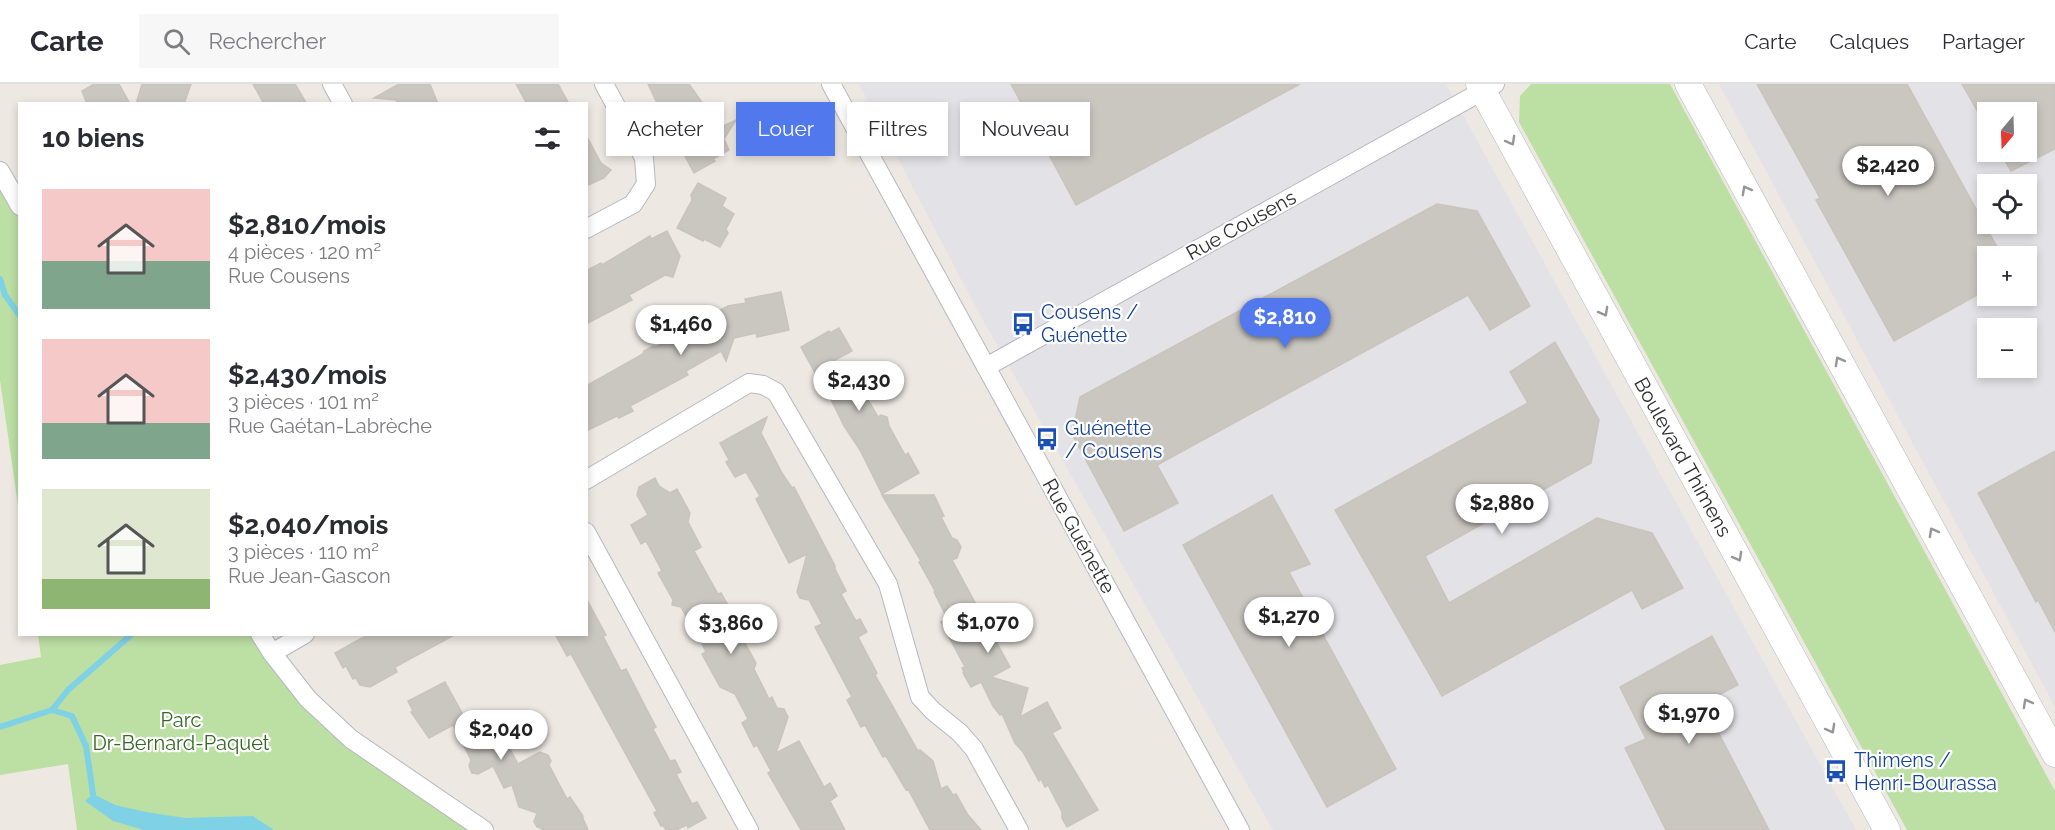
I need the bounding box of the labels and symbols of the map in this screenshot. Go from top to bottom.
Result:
north arrow [1977,102,2037,162]
one-way arrow [1504,135,1515,146]
pin: $2,420 [1839,146,1937,197]
street label: Rue Cousens [1182,185,1300,265]
one-way arrow [1742,185,1753,196]
pin: $2,810 [1236,298,1334,349]
place label: Cousens / Guénette [1041,300,1138,347]
pin: $1,460 [632,305,730,356]
one-way arrow [1597,306,1608,317]
bus stop icon: Cousens / Guénette [1010,311,1036,337]
one-way arrow [1835,356,1847,367]
pin: $2,430 [810,361,908,412]
street label: Boulevard Thimens [1629,373,1737,541]
place label: Guénette / Cousens [1065,416,1162,463]
bus stop icon: Guénette / Cousens [1034,426,1060,452]
street label: Rue Guénette [1038,474,1121,598]
pin: $2,880 [1453,484,1551,535]
one-way arrow [1929,527,1940,538]
one-way arrow [1731,551,1742,562]
pin: $1,270 [1240,597,1338,648]
pin: $1,070 [939,603,1037,654]
pin: $3,860 [682,604,780,655]
pin: $1,970 [1640,694,1738,745]
one-way arrow [2023,698,2034,709]
park label: Parc Dr-Bernard-Paquet [92,708,270,755]
pin: $2,040 [452,710,550,761]
one-way arrow [1824,722,1835,733]
place label: Thimens / Henri-Bourassa [1854,748,1997,795]
bus stop icon: Thimens / Henri-Bourassa [1823,758,1849,784]

